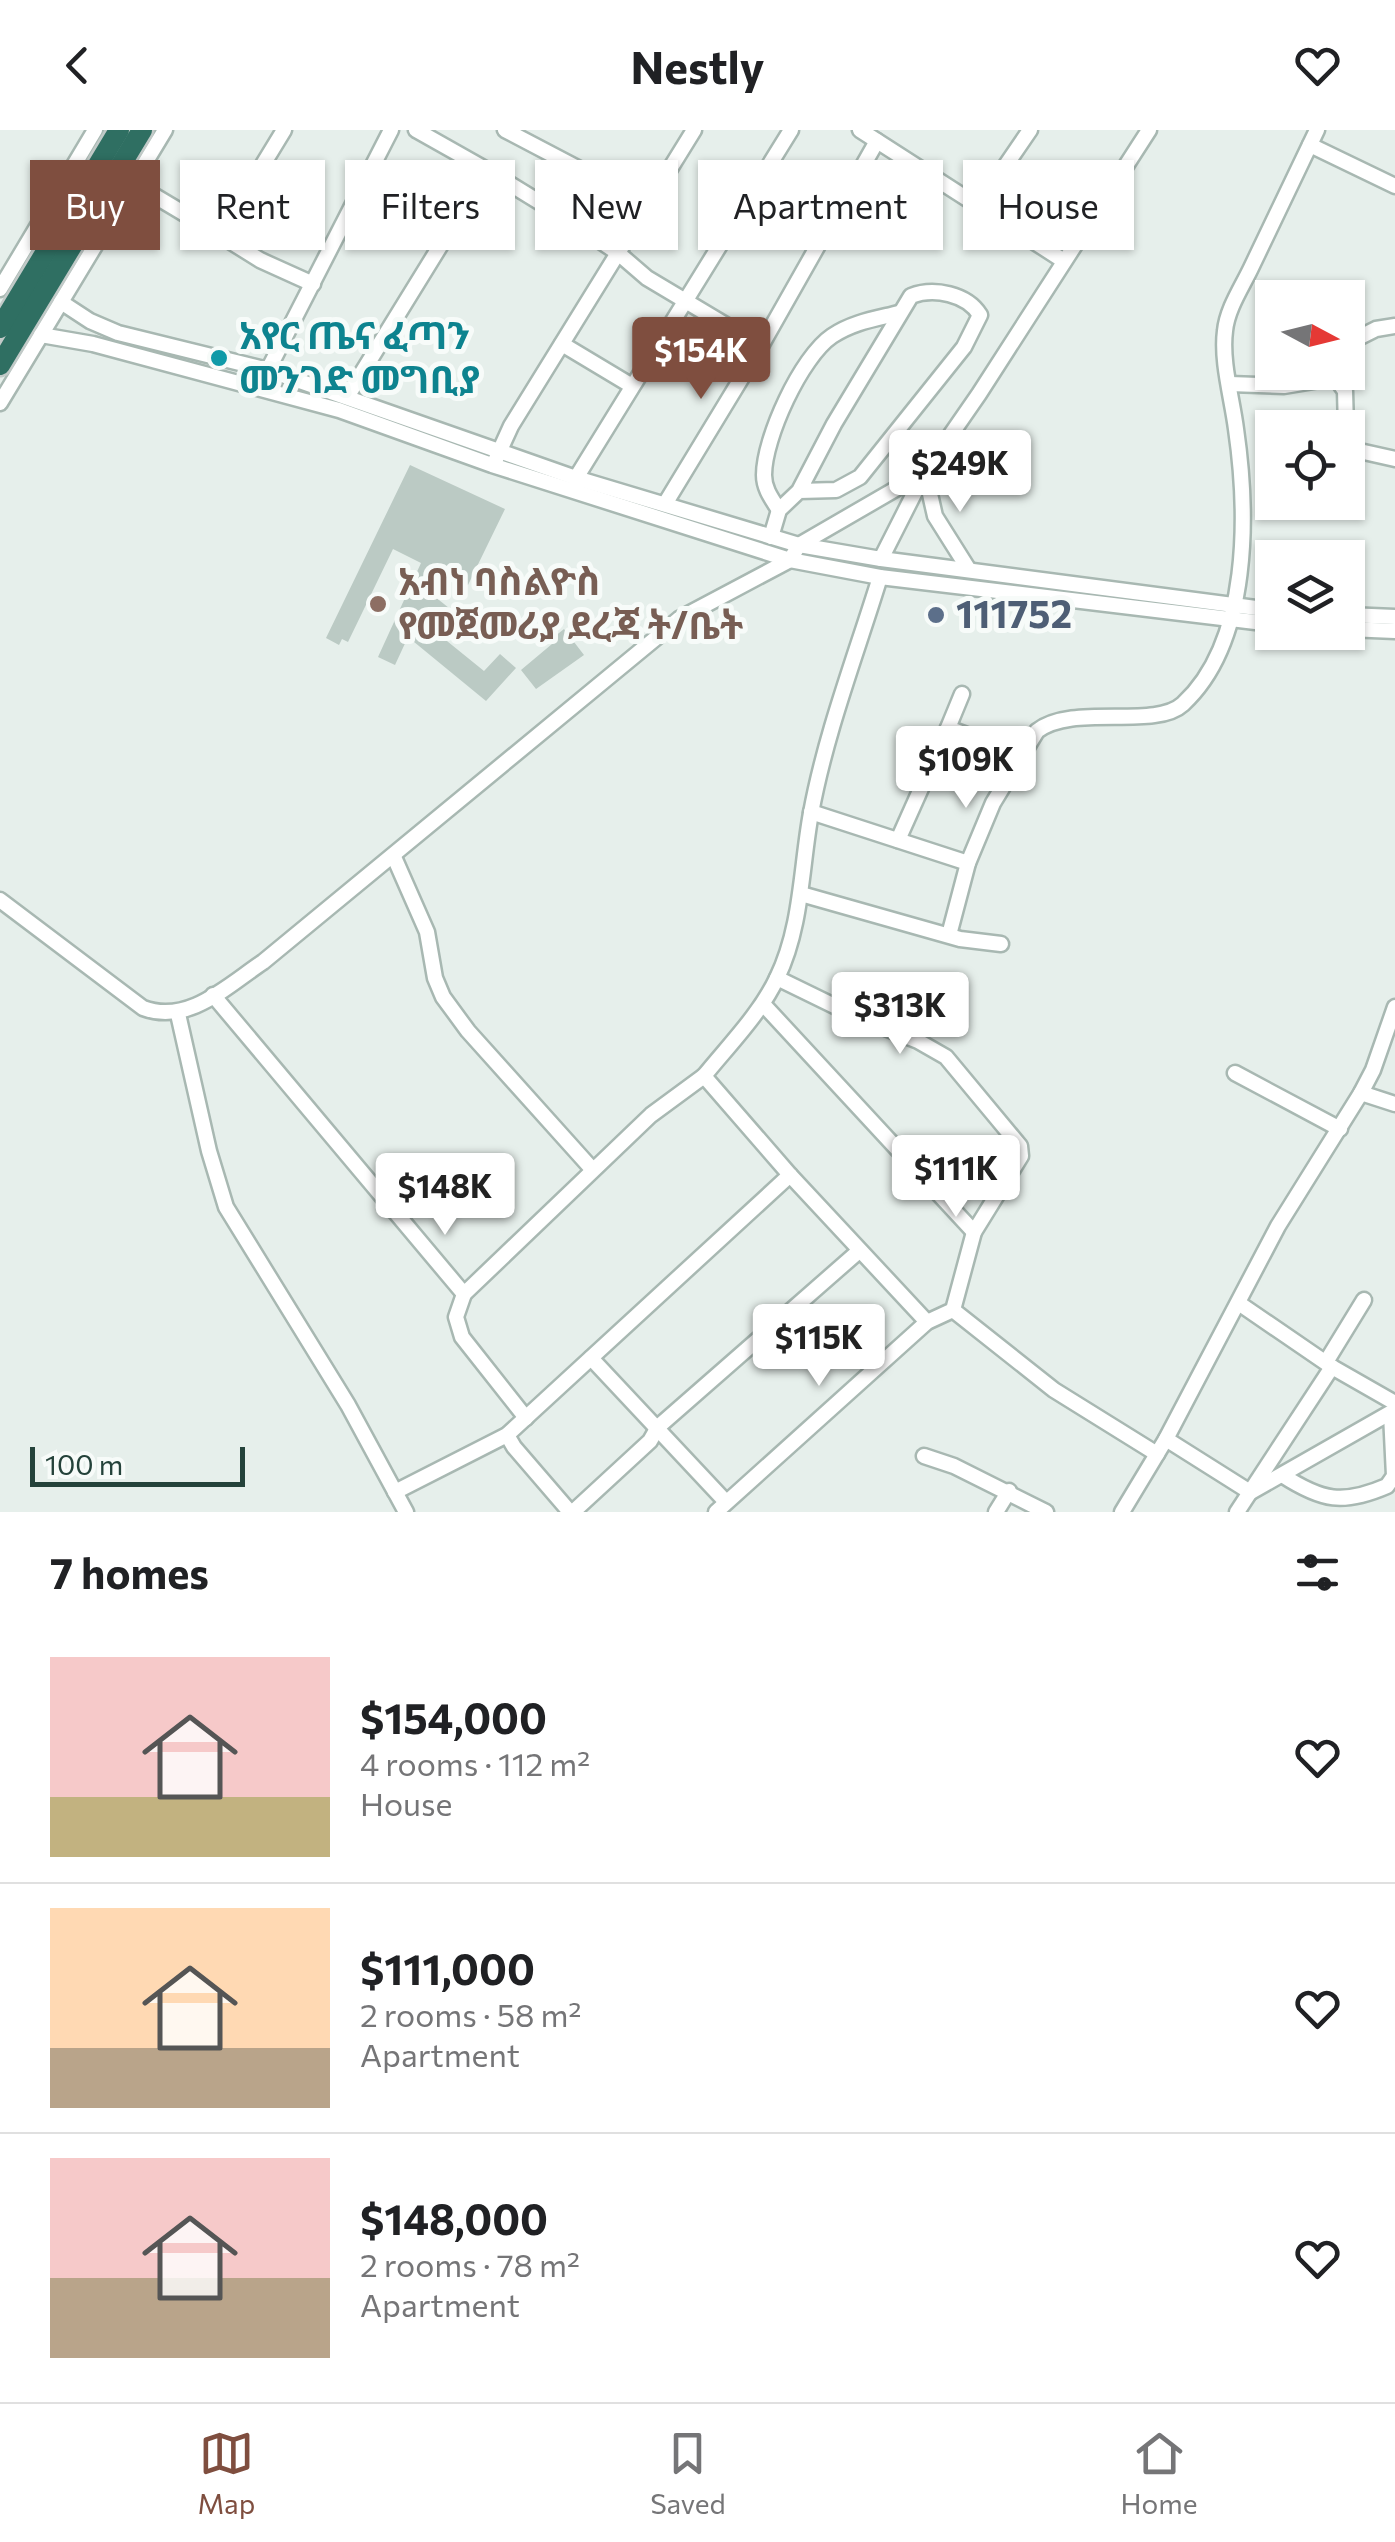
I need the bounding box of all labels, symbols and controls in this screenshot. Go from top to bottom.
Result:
icon: back [50,38,105,93]
text: Nestly [630,38,765,93]
icon: heart [1290,38,1345,93]
chip: Buy [30,160,160,250]
chip: Rent [180,160,325,250]
chip: Filters [345,160,515,250]
chip: New [535,160,678,250]
chip: Apartment [698,160,943,250]
chip: House [963,160,1134,250]
north arrow [1255,280,1365,390]
map controls [1255,280,1365,650]
place label: አየር ጤና ፈጣን መንገድ መግቢያ [239,310,480,401]
pin: $154K [631,317,771,402]
text: $154K [654,329,748,369]
marker: አየር ጤና ፈጣን መንገድ መግቢያ [208,347,230,369]
button: locate [1255,410,1365,520]
pin: $249K [890,430,1030,515]
text: $249K [911,442,1009,482]
button: layers [1255,540,1365,650]
place label: አብነ ባስልዮስ የመጀመሪያ ደረጃ ት/ቤት [398,556,743,647]
place label: 111752 [956,589,1072,636]
marker: አብነ ባስልዮስ የመጀመሪያ ደረጃ ት/ቤት [367,593,389,615]
marker: 111752 [925,604,947,626]
pin: $109K [896,726,1036,811]
text: $109K [918,738,1014,778]
pin: $313K [830,972,970,1057]
text: $313K [854,984,946,1024]
pin: $111K [886,1135,1026,1220]
text: $111K [914,1147,998,1187]
pin: $148K [375,1153,515,1238]
text: $148K [398,1165,492,1205]
pin: $115K [749,1304,889,1389]
text: $115K [775,1316,863,1356]
scale bar [30,1442,245,1486]
text: 100 m [45,1447,123,1481]
icon: filters [1290,1545,1345,1600]
text: 7 homes [50,1546,209,1598]
text: $154,000 [360,1691,547,1743]
icon: home [130,1697,250,1817]
icon: heart [1290,1730,1345,1785]
text: 4 rooms · 112 m² [360,1743,590,1783]
text: House [360,1783,452,1823]
text: $111,000 [360,1942,535,1994]
icon: home [130,1948,250,2068]
icon: heart [1290,1981,1345,2036]
text: 2 rooms · 58 m² [360,1994,581,2034]
text: Apartment [360,2034,520,2074]
text: $148,000 [360,2192,548,2244]
icon: home [130,2198,250,2318]
icon: heart [1290,2231,1345,2286]
text: 2 rooms · 78 m² [360,2244,580,2284]
text: Apartment [360,2284,520,2324]
tab: Map [197,2426,255,2520]
tab: Saved [650,2426,726,2520]
tab: Home [1121,2426,1198,2520]

